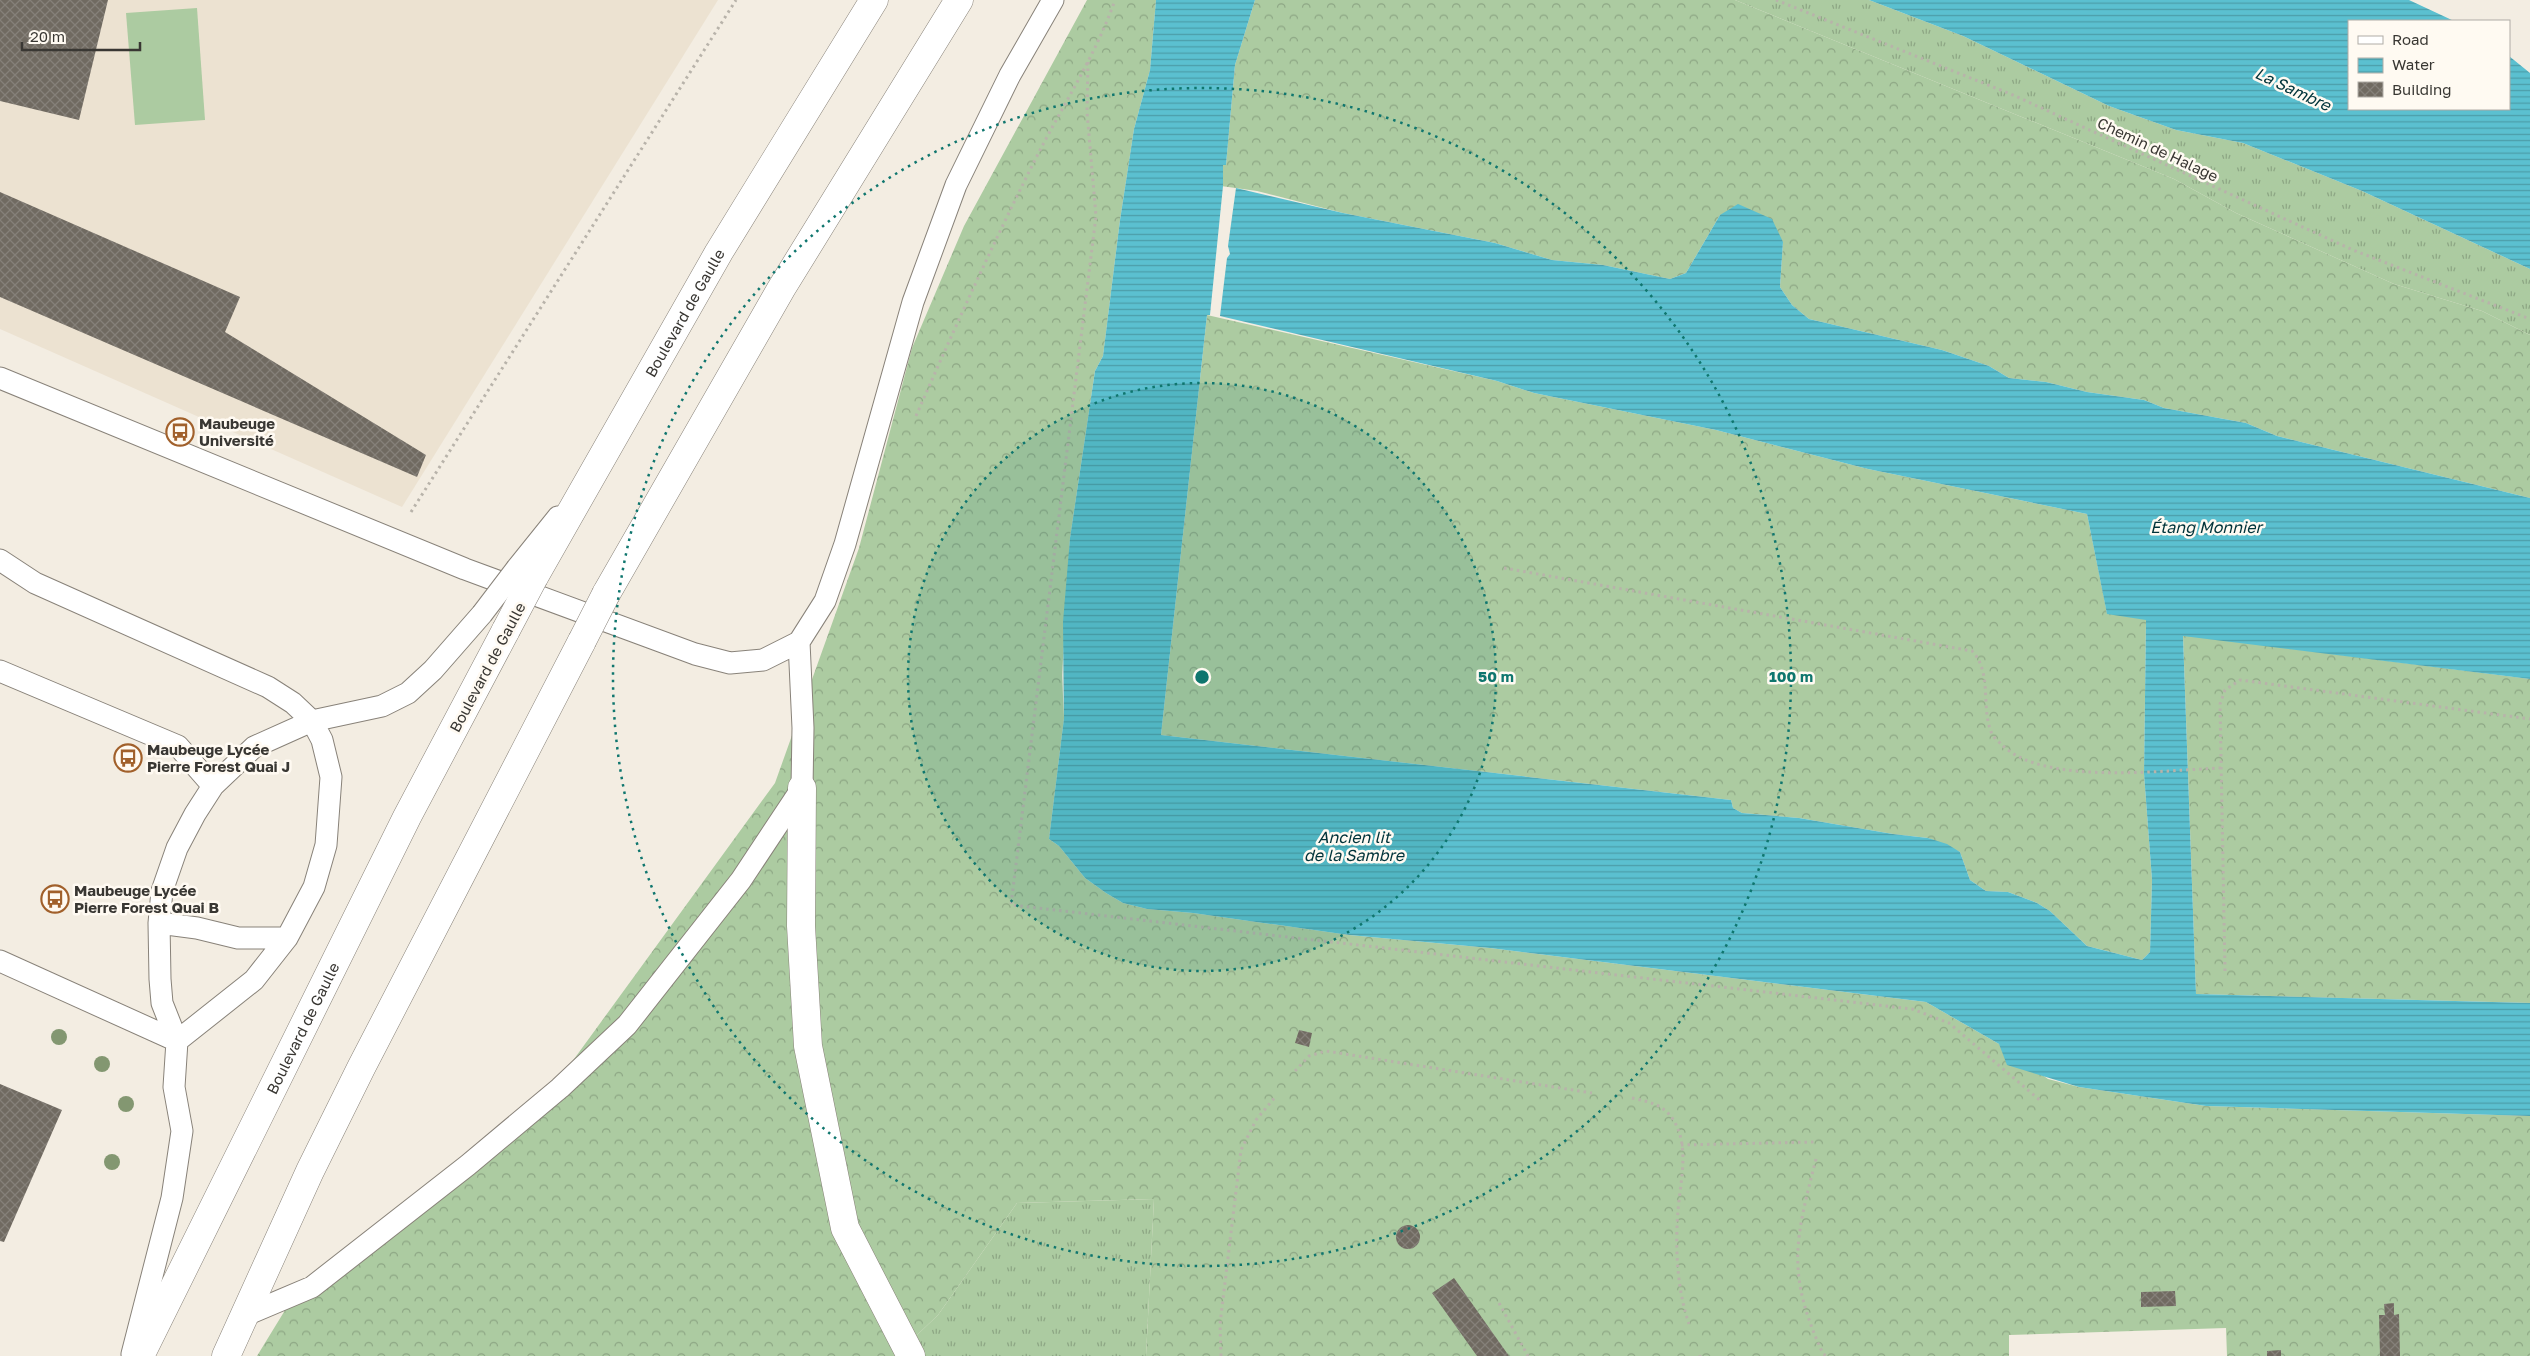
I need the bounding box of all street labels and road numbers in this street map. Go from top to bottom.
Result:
street label: Chemin de Halage [2095,113,2222,185]
street label: Boulevard de Gaulle [641,245,728,380]
street label: Boulevard de Gaulle [445,599,529,735]
street label: Boulevard de Gaulle [262,959,343,1097]

